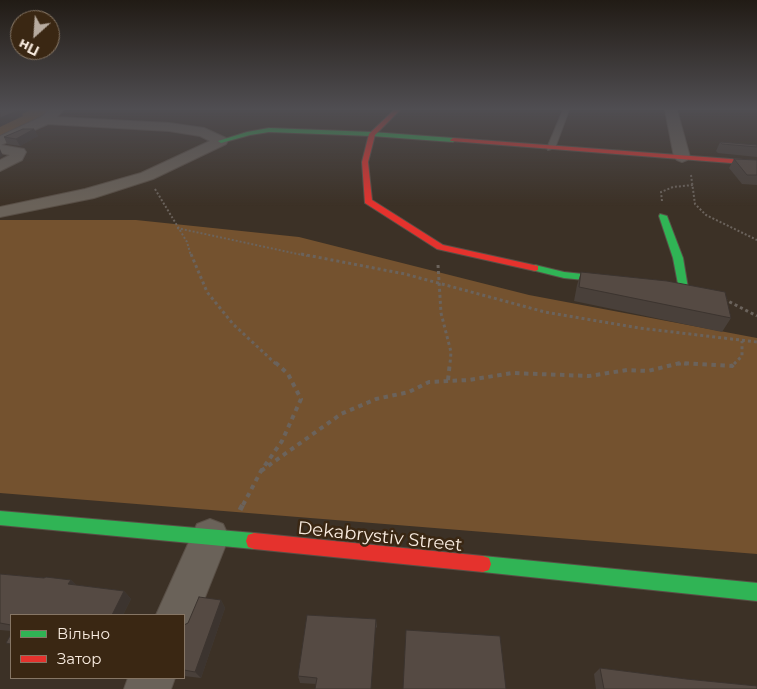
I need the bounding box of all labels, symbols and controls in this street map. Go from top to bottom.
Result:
north arrow [10,10,60,60]
text: Пн [15,35,42,60]
street label: Dekabrystiv Street [296,518,464,556]
legend [10,614,185,679]
text: Вільно [57,624,110,643]
text: Затор [57,649,102,668]

